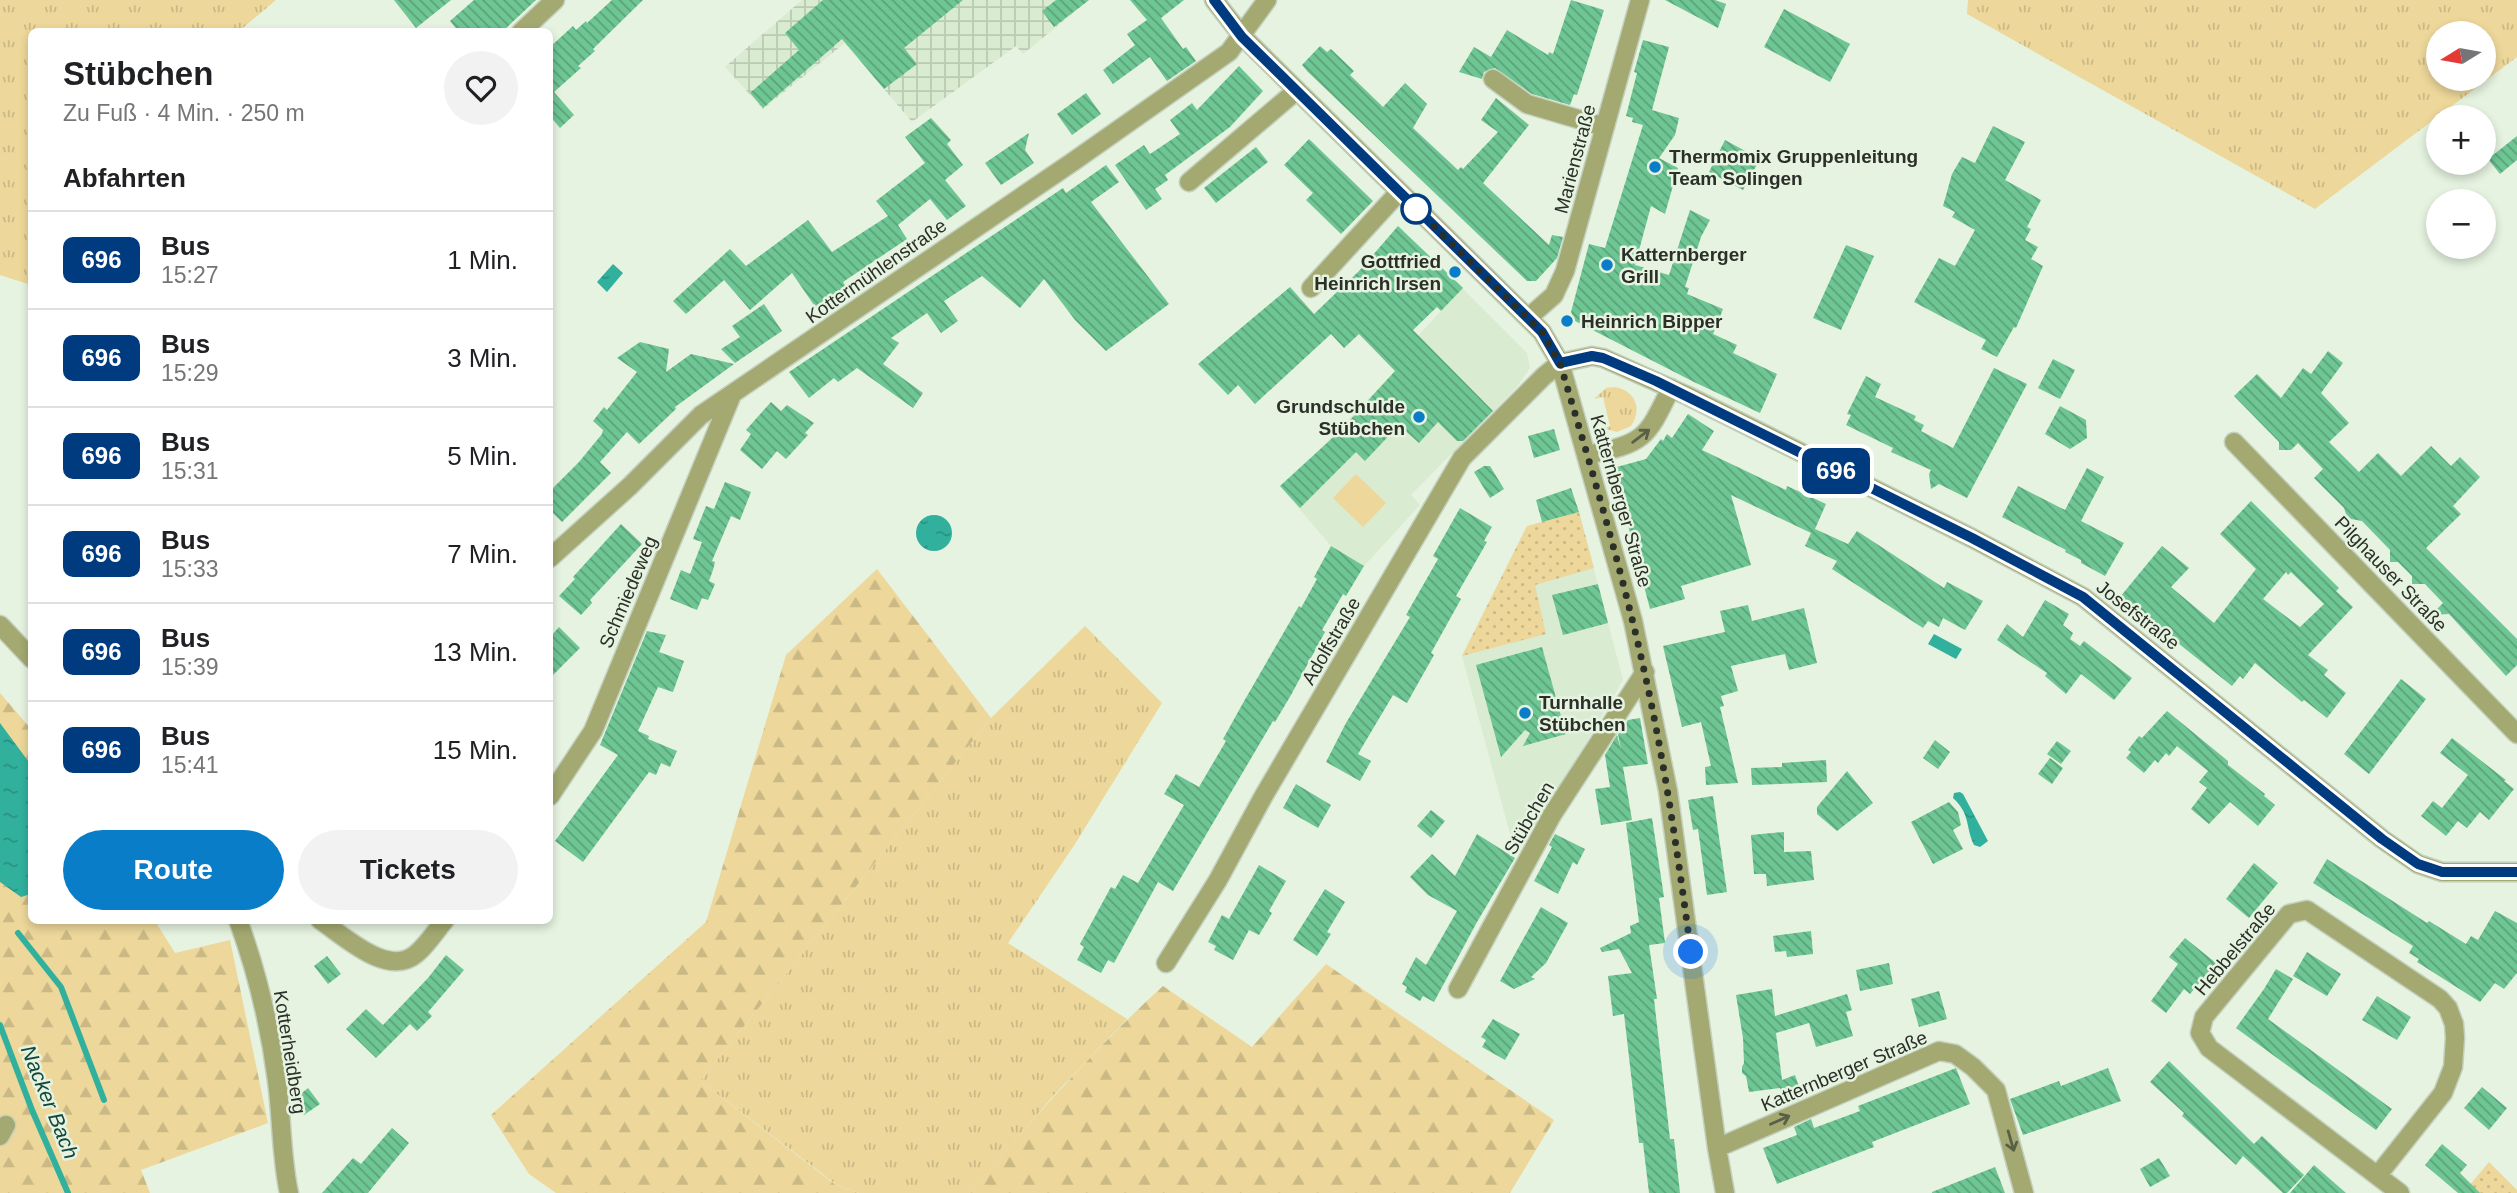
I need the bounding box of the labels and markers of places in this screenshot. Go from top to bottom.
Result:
place label: Thermomix Gruppenleitung Team Solingen [1669,146,1918,189]
marker: Thermomix Gruppenleitung Team Solingen [1647,159,1663,175]
unlabelled marker [1401,194,1431,224]
place label: Katternberger Grill [1621,244,1747,287]
place label: Gottfried Heinrich Irsen [1314,251,1441,294]
marker: Katternberger Grill [1599,257,1615,273]
marker: Gottfried Heinrich Irsen [1447,264,1463,280]
place label: Heinrich Bipper [1581,311,1723,332]
marker: Heinrich Bipper [1559,313,1575,329]
place label: Grundschulde Stübchen [1276,396,1405,439]
marker: Grundschulde Stübchen [1411,409,1427,425]
place label: Turnhalle Stübchen [1539,692,1626,735]
marker: Turnhalle Stübchen [1517,705,1533,721]

